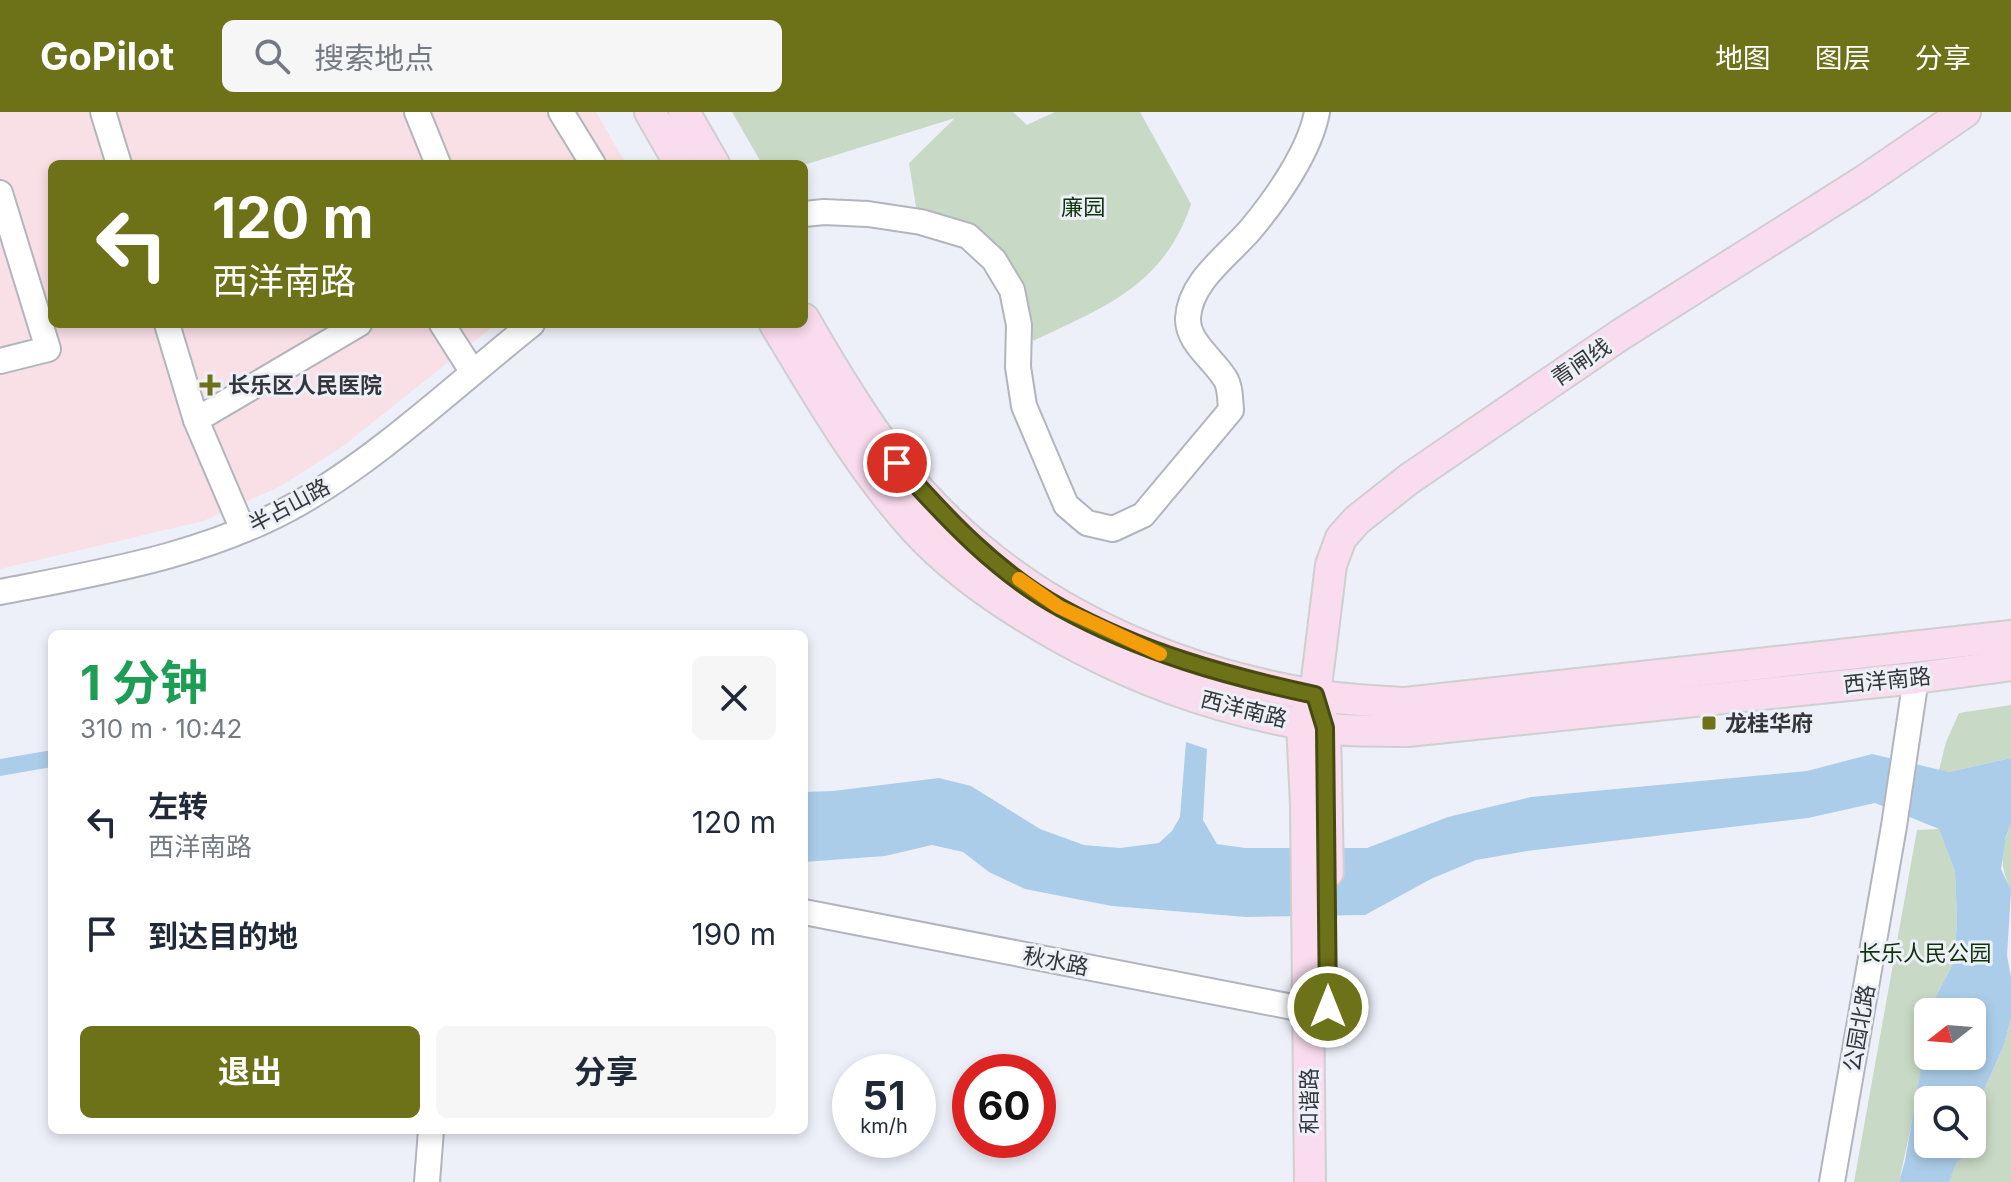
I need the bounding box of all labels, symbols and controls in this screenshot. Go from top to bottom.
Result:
search box [222,20,782,92]
text: GoPilot [40,33,174,79]
icon: search [250,34,294,78]
text: 搜索地点 [314,40,434,76]
text: 地图 [1715,41,1771,75]
text: 图层 [1815,41,1871,75]
text: 分享 [1915,41,1971,75]
text: 120 m [212,184,374,252]
icon: left [80,192,184,296]
park label: 廉园 [1061,194,1105,220]
text: 西洋南路 [212,259,356,303]
street label: 青闸线 [1546,333,1616,391]
place label: 长乐区人民医院 [228,372,382,398]
marker: 长乐区人民医院 [199,374,221,396]
pin [863,429,931,497]
icon: arrive [875,441,919,485]
street label: 半占山路 [244,473,334,537]
text: 1 分钟 [80,653,208,712]
button: close [692,656,776,740]
street label: 西洋南路 [1842,662,1932,698]
street label: 西洋南路 [1198,686,1290,732]
place label: 龙桂华府 [1725,710,1813,736]
text: 310 m · 10:42 [80,713,242,744]
marker: 龙桂华府 [1700,714,1718,732]
text: 左转 [148,788,208,824]
icon: left [80,800,124,844]
text: 120 m [692,804,776,840]
text: 西洋南路 [148,831,252,862]
icon: arrive [80,912,124,956]
text: 190 m [692,916,776,952]
text: 到达目的地 [148,918,298,954]
park label: 长乐人民公园 [1859,940,1991,966]
street label: 秋水路 [1021,942,1091,980]
position arrow [1286,965,1370,1049]
street label: 公园北路 [1839,982,1879,1074]
north arrow [1914,998,1986,1070]
map controls [1914,998,1986,1158]
button: 退出 [80,1026,420,1118]
button: 分享 [436,1026,776,1118]
speed limit sign: 60 [952,1054,1056,1158]
street label: 和谐路 [1296,1068,1322,1134]
text: 51 [863,1071,905,1120]
button: search [1914,1086,1986,1158]
text: km/h [860,1114,908,1138]

